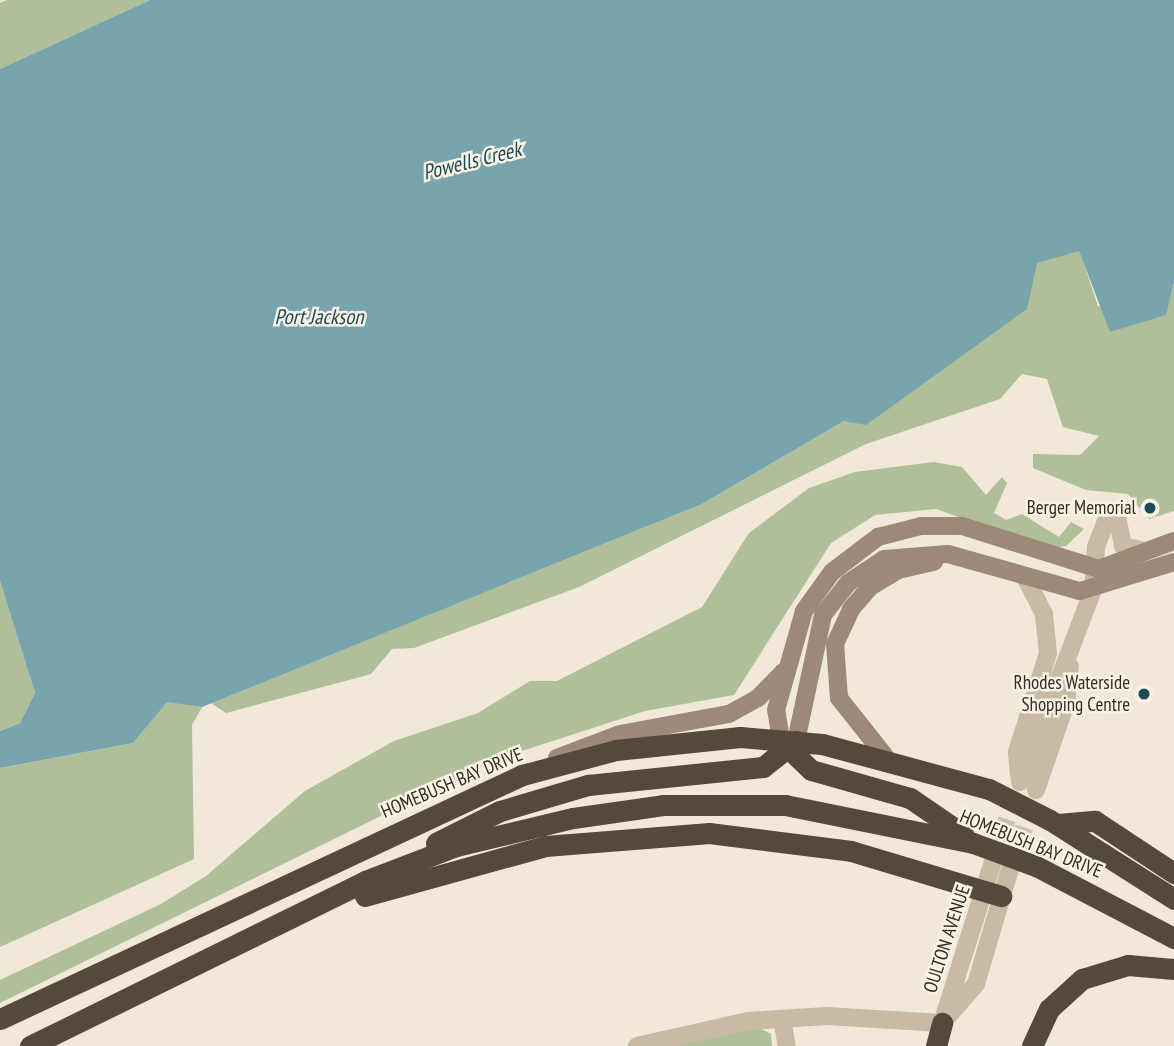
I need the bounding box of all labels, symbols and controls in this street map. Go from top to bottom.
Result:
water label: Powells Creek [420,137,524,185]
water label: Port Jackson [275,304,363,330]
place label: Berger Memorial [1027,497,1136,519]
marker: Berger Memorial [1142,500,1158,516]
place label: Rhodes Waterside Shopping Centre [1013,672,1130,716]
marker: Rhodes Waterside Shopping Centre [1136,686,1152,702]
street label: HOMEBUSH BAY DRIVE [378,743,526,823]
street label: HOMEBUSH BAY DRIVE [956,805,1106,883]
street label: OULTON AVENUE [919,882,975,996]

